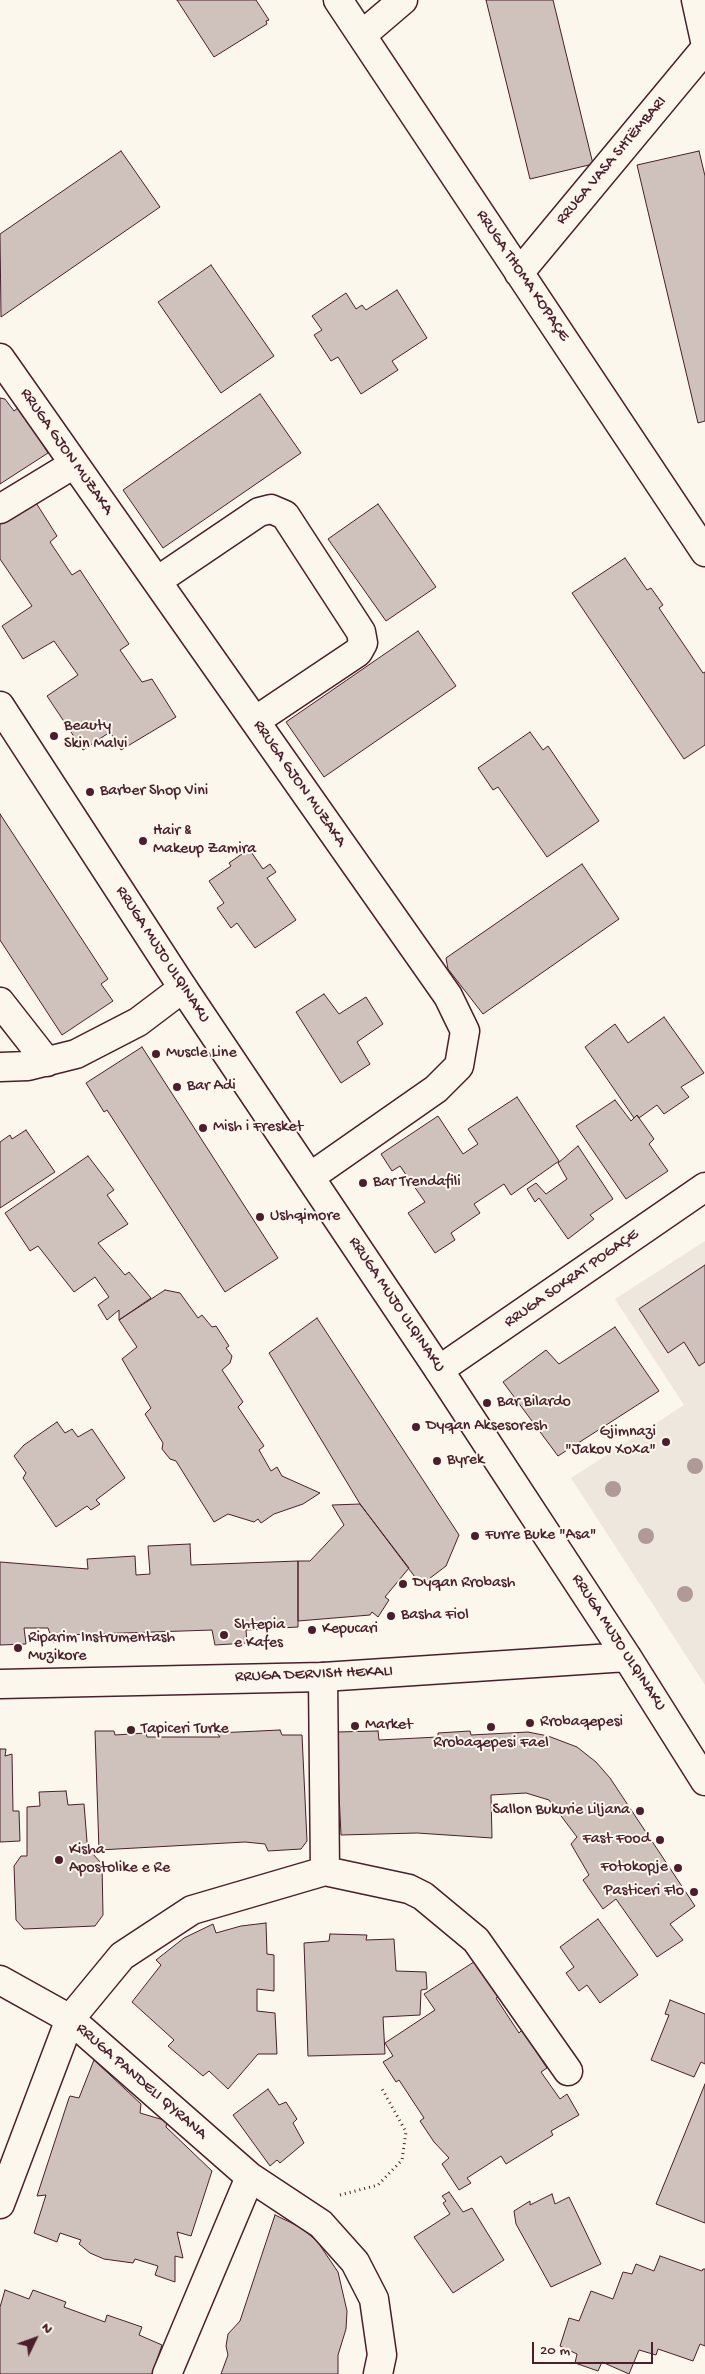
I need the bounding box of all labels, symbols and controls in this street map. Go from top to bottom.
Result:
street label: RRUGA VASA SHTËMBARI [553,93,671,229]
street label: RRUGA THOMA KOPAÇE [471,207,573,345]
street label: RRUGA GJON MUZAKA [15,385,117,519]
place label: Beauty Skin Malvi [64,717,127,755]
street label: RRUGA GJON MUZAKA [248,717,350,851]
marker: Beauty Skin Malvi [48,730,60,742]
place label: Barber Shop Vini [100,782,208,802]
marker: Barber Shop Vini [84,786,96,798]
place label: Hair & Makeup Zamira [153,822,256,860]
marker: Hair & Makeup Zamira [137,835,149,847]
street label: RRUGA MUJO ULQINAKU [111,883,213,1027]
place label: Muscle Line [166,1044,237,1064]
marker: Muscle Line [150,1048,162,1060]
place label: Bar Adi [187,1077,236,1097]
marker: Bar Adi [171,1081,183,1093]
place label: Mish i Fresket [213,1118,303,1138]
marker: Mish i Fresket [197,1122,209,1134]
place label: Bar Trendafili [373,1173,461,1193]
marker: Bar Trendafili [357,1177,369,1189]
place label: Ushqimore [270,1207,340,1227]
marker: Ushqimore [254,1211,266,1223]
street label: RRUGA SOKRAT POGAÇE [501,1225,643,1333]
street label: RRUGA MUJO ULQINAKU [344,1234,448,1376]
place label: Bar Bilardo [497,1393,571,1413]
marker: Bar Bilardo [481,1397,493,1409]
place label: Dyqan Aksesoresh [426,1417,547,1437]
marker: Dyqan Aksesoresh [410,1421,422,1433]
place label: Gjimnazi "Jakov Xoxa" [565,1423,656,1461]
marker: Gjimnazi "Jakov Xoxa" [660,1436,672,1448]
place label: Byrek [447,1451,484,1471]
marker: Byrek [431,1455,443,1467]
place label: Furre Buke "Asa" [485,1526,596,1546]
marker: Furre Buke "Asa" [469,1530,481,1542]
street label: RRUGA MUJO ULQINAKU [567,1571,669,1715]
place label: Dyqan Rrobash [413,1574,515,1594]
marker: Dyqan Rrobash [397,1578,409,1590]
place label: Basha Fiol [401,1606,469,1626]
marker: Basha Fiol [385,1610,397,1622]
place label: Shtepia e Kafes [234,1616,285,1654]
place label: Kepucari [322,1620,378,1640]
marker: Kepucari [306,1624,318,1636]
place label: Riparim Instrumentash Muzikore [28,1629,175,1667]
marker: Shtepia e Kafes [218,1629,230,1641]
marker: Riparim Instrumentash Muzikore [12,1642,24,1654]
street label: RRUGA DERVISH HEKALI [235,1663,393,1687]
place label: Rrobaqepesi [540,1713,623,1733]
place label: Market [365,1716,413,1736]
marker: Rrobaqepesi [524,1717,536,1729]
place label: Tapiceri Turke [141,1720,229,1740]
marker: Market [349,1720,361,1732]
marker: Rrobaqepesi Fael [485,1721,497,1733]
marker: Tapiceri Turke [125,1724,137,1736]
place label: Rrobaqepesi Fael [433,1734,549,1754]
place label: Sallon Bukurie Liljana [493,1801,630,1821]
marker: Sallon Bukurie Liljana [634,1805,646,1817]
place label: Fast Food [583,1830,650,1850]
marker: Fast Food [654,1834,666,1846]
place label: Kisha Apostolike e Re [69,1841,170,1879]
marker: Kisha Apostolike e Re [53,1854,65,1866]
place label: Fotokopje [600,1858,668,1878]
marker: Fotokopje [672,1862,684,1874]
place label: Pasticeri Flo [604,1882,684,1902]
marker: Pasticeri Flo [688,1886,700,1898]
street label: RRUGA PANDELI QYRANA [71,2020,211,2144]
north arrow [10,2314,60,2364]
text: N [37,2320,56,2338]
scale bar [535,2332,656,2364]
text: 20 m [540,2342,570,2360]

